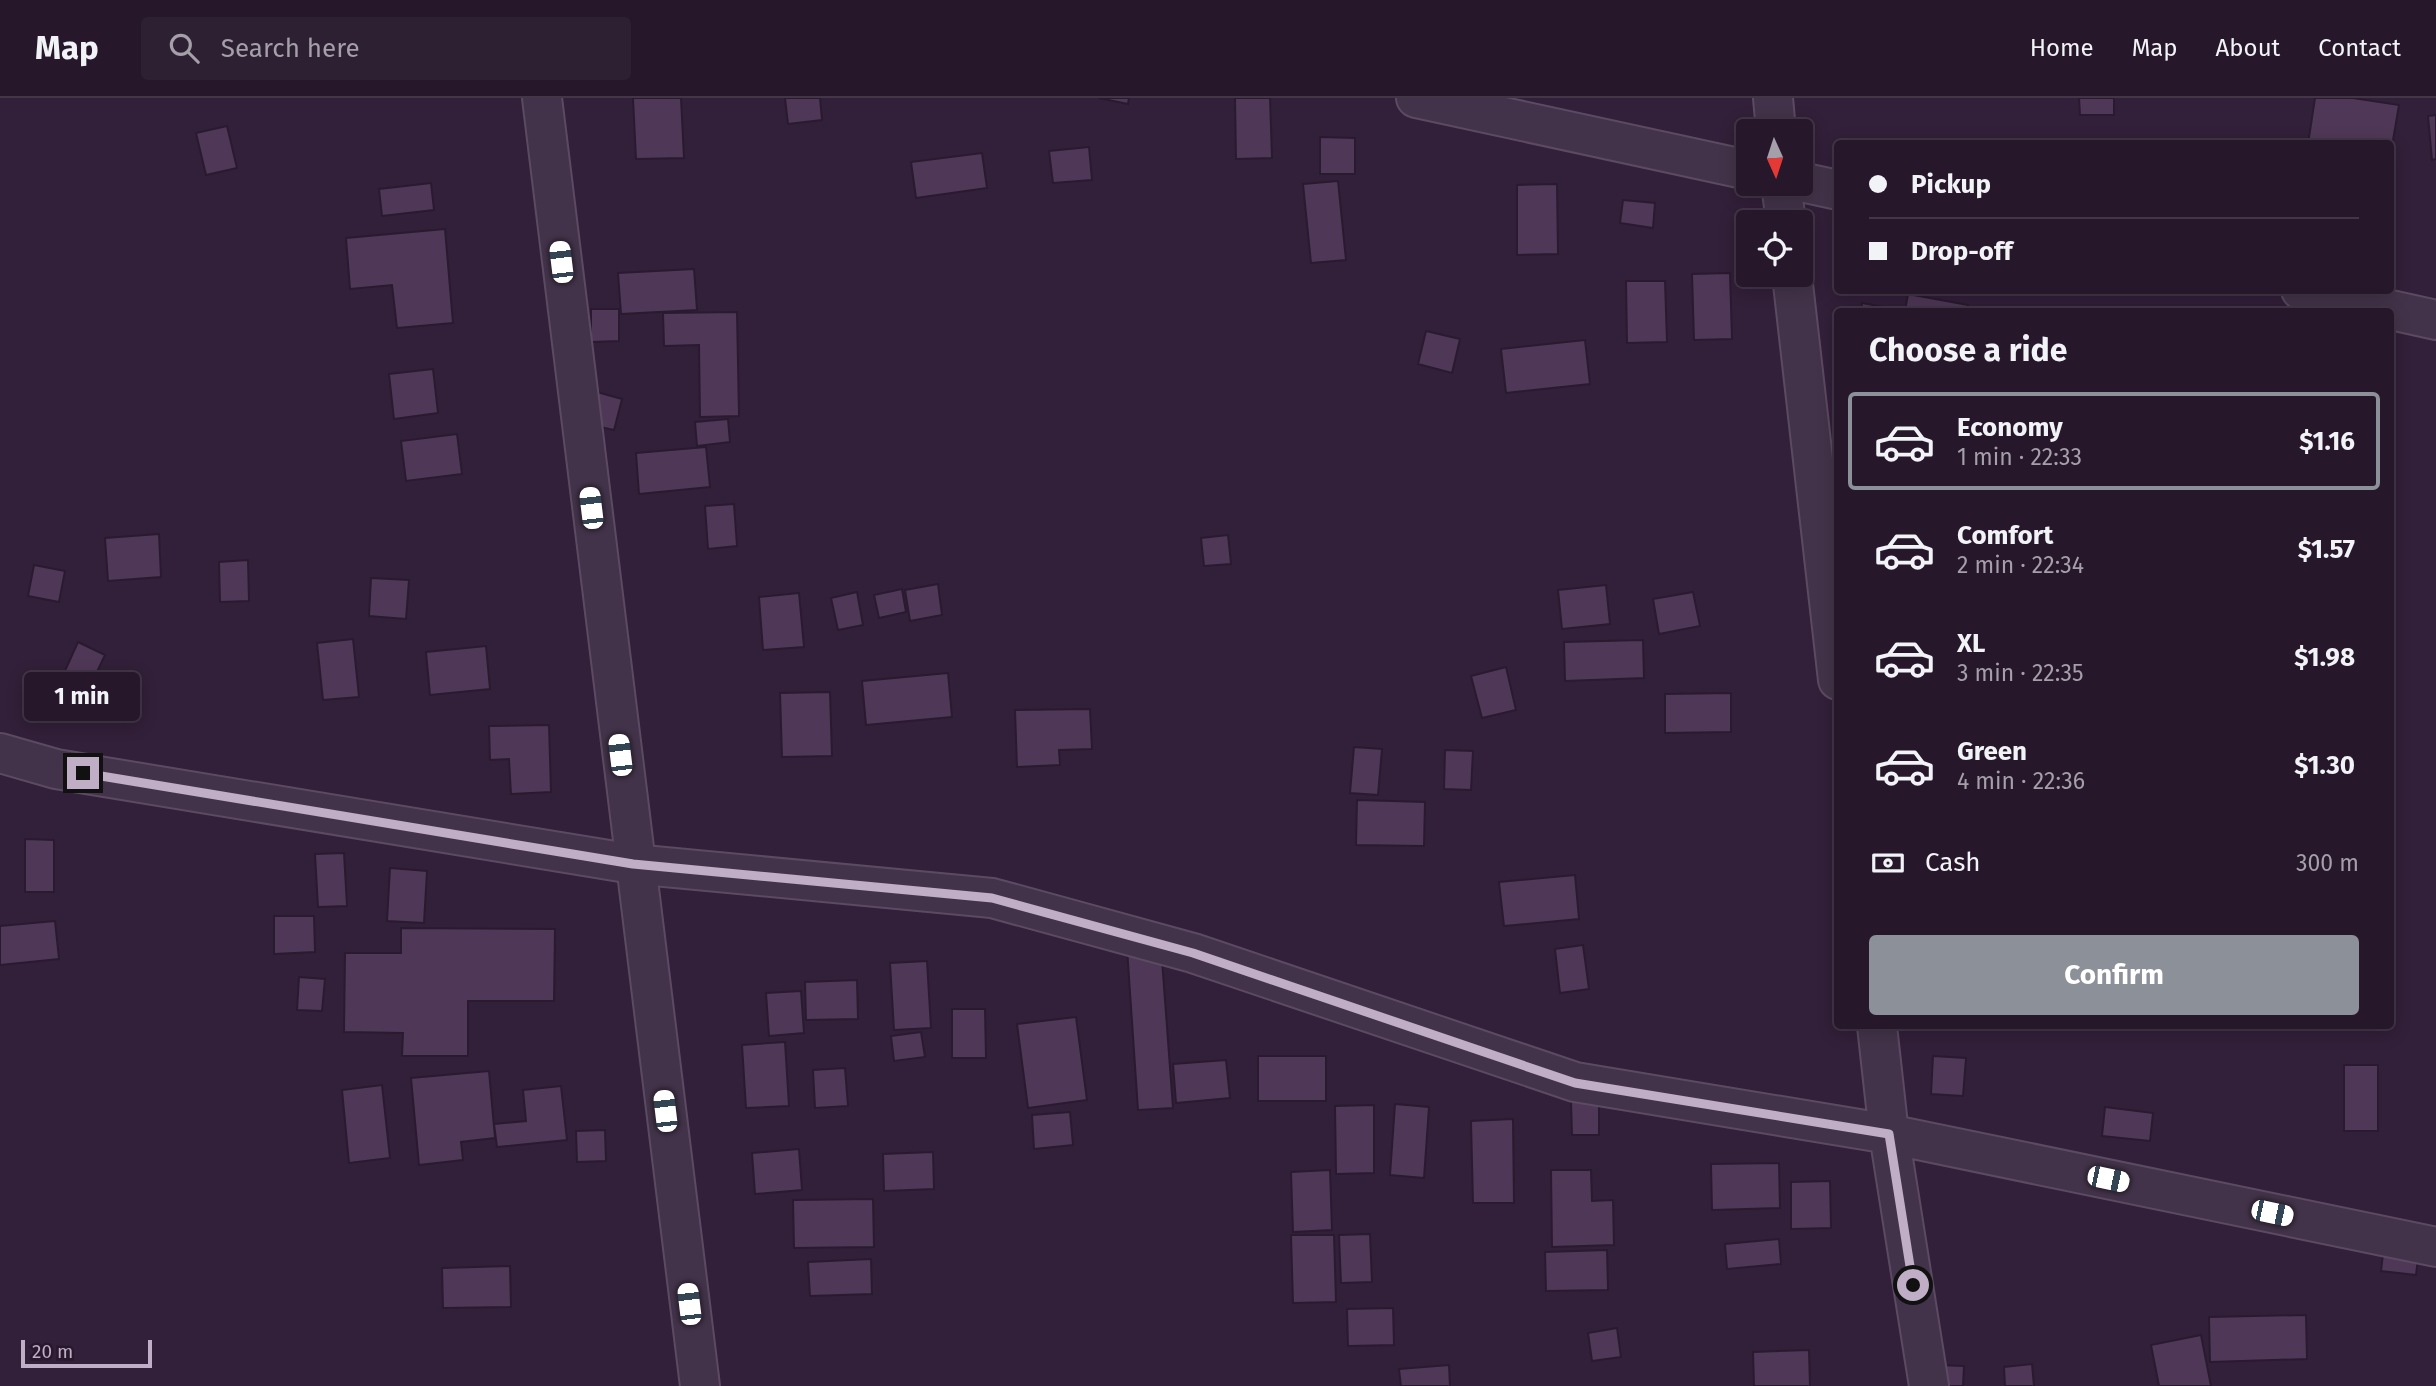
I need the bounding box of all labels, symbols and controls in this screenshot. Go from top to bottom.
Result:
search box [141,17,631,80]
text: Map [35,28,99,68]
icon: search [165,29,203,67]
text: Search here [221,33,360,64]
text: Home [2030,34,2094,62]
text: Map [2132,34,2178,62]
text: About [2216,34,2280,62]
text: Contact [2318,34,2401,62]
north arrow [1736,119,1813,196]
map controls [1736,119,1813,287]
text: Pickup [1911,169,1991,200]
button: locate [1736,210,1813,287]
text: Drop-off [1911,236,2013,267]
car [549,240,574,284]
text: Choose a ride [1869,331,2067,369]
icon: car [1873,410,1936,473]
text: Economy [1957,412,2063,443]
text: $1.16 [2299,426,2355,457]
text: 1 min · 22:33 [1957,443,2082,471]
car [579,486,604,530]
icon: car [1873,518,1936,581]
text: Comfort [1957,520,2053,551]
text: $1.57 [2298,534,2355,565]
text: 2 min · 22:34 [1957,551,2084,579]
icon: car [1873,626,1936,689]
text: XL [1957,628,1985,659]
text: $1.98 [2294,642,2355,673]
text: 3 min · 22:35 [1957,659,2083,687]
callout: 1 min [25,672,141,720]
text: 1 min [54,682,110,710]
car [608,733,633,777]
icon: car [1873,734,1936,797]
text: Green [1957,736,2027,767]
text: $1.30 [2294,750,2355,781]
route end [67,757,99,789]
text: 4 min · 22:36 [1957,767,2085,795]
icon: cash [1869,844,1907,882]
text: Cash [1925,847,1981,878]
text: 300 m [2296,849,2359,877]
button: Confirm [1869,935,2359,1015]
car [653,1089,678,1133]
car [2086,1164,2131,1194]
car [2250,1198,2295,1228]
route start [1897,1269,1929,1301]
car [677,1282,702,1326]
scale bar [21,1337,152,1369]
text: 20 m [32,1340,73,1363]

